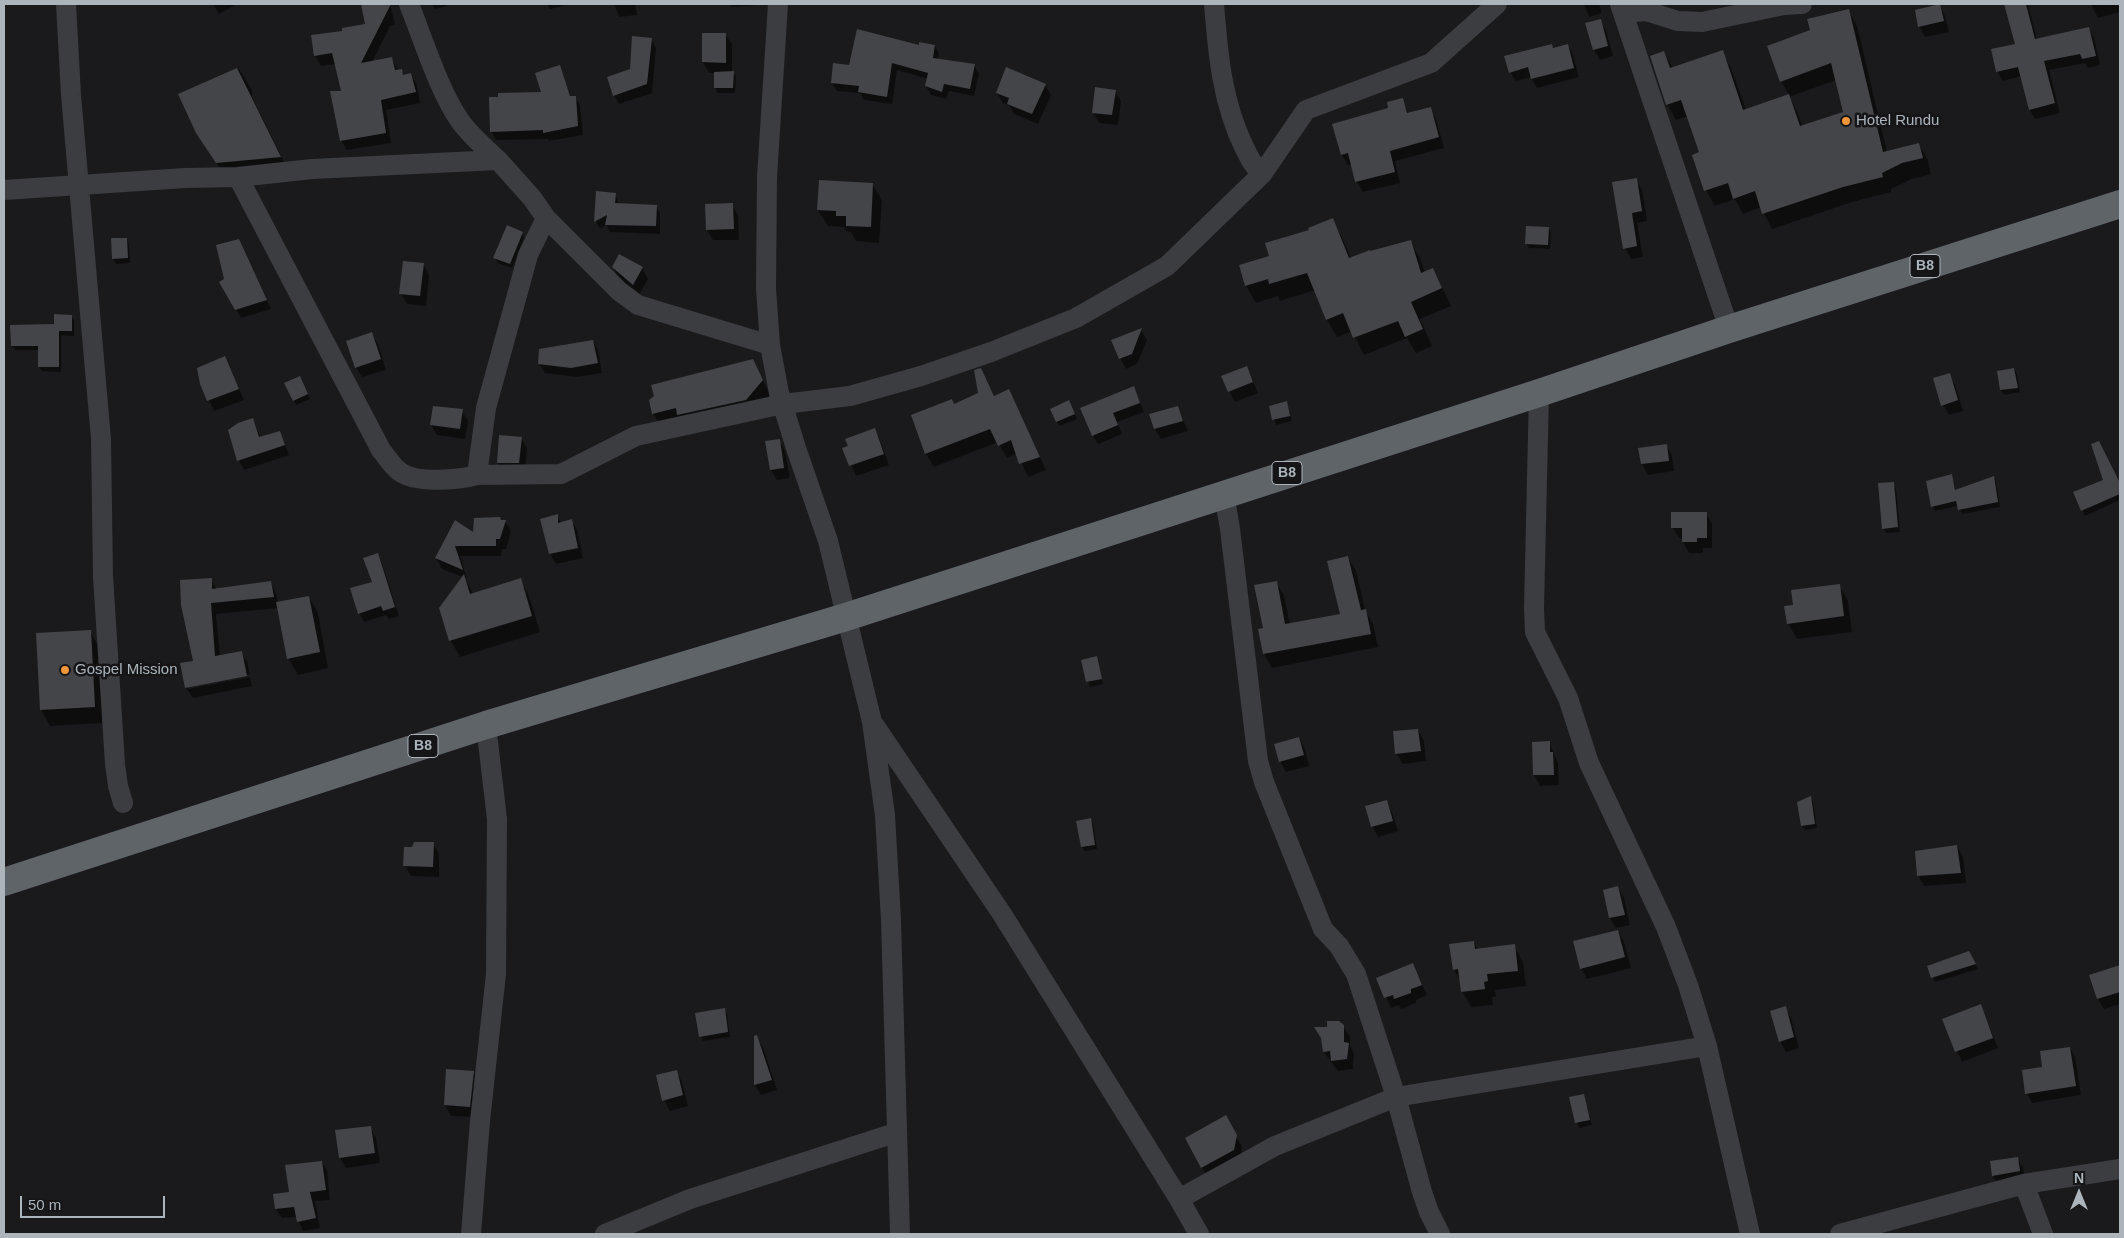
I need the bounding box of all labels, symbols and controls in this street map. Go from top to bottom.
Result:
place label: Hotel Rundu [1856,112,1939,130]
marker: Hotel Rundu [1840,115,1852,127]
road number: B8 [1910,255,1940,278]
road number: B8 [1272,462,1302,484]
place label: Gospel Mission [75,661,178,679]
marker: Gospel Mission [59,664,71,676]
road number: B8 [408,734,438,758]
north arrow [2054,1168,2104,1218]
text: N [2074,1170,2084,1186]
scale bar [22,1186,168,1218]
text: 50 m [28,1196,61,1213]

